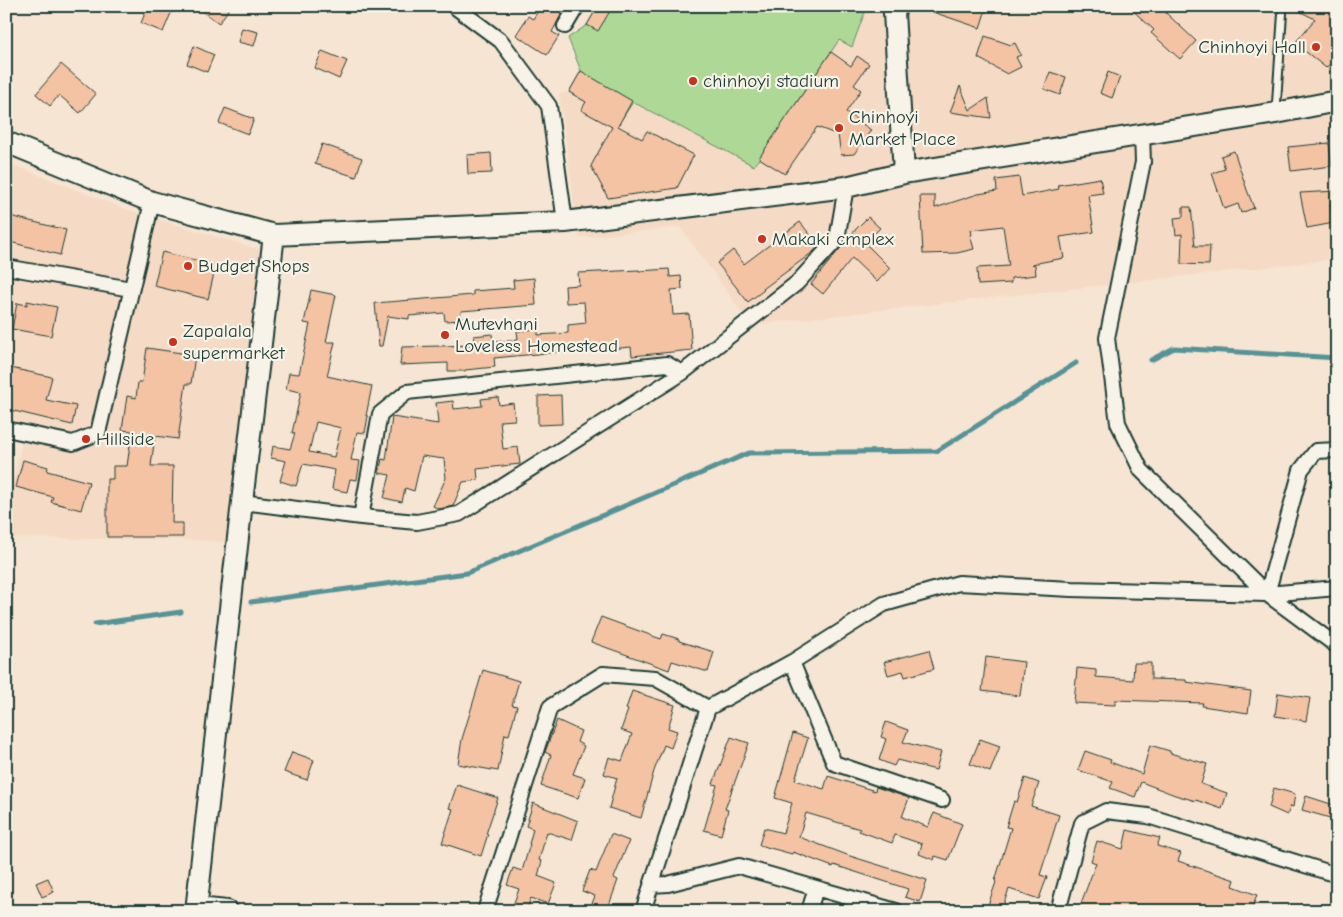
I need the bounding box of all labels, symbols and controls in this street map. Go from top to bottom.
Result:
place label: Chinhoyi Hall [1198,36,1306,58]
marker: Chinhoyi Hall [1310,41,1322,53]
place label: chinhoyi stadium [703,70,839,92]
marker: chinhoyi stadium [687,75,699,87]
place label: Chinhoyi Market Place [849,106,956,150]
marker: Chinhoyi Market Place [833,122,845,134]
place label: Makaki cmplex [772,228,895,250]
marker: Makaki cmplex [756,233,768,245]
place label: Budget Shops [198,255,310,277]
marker: Budget Shops [182,260,194,272]
place label: Mutevhani Loveless Homestead [455,313,618,357]
place label: Zapalala supermarket [183,320,285,364]
marker: Mutevhani Loveless Homestead [439,329,451,341]
marker: Zapalala supermarket [167,336,179,348]
place label: Hillside [96,428,154,450]
marker: Hillside [80,433,92,445]

